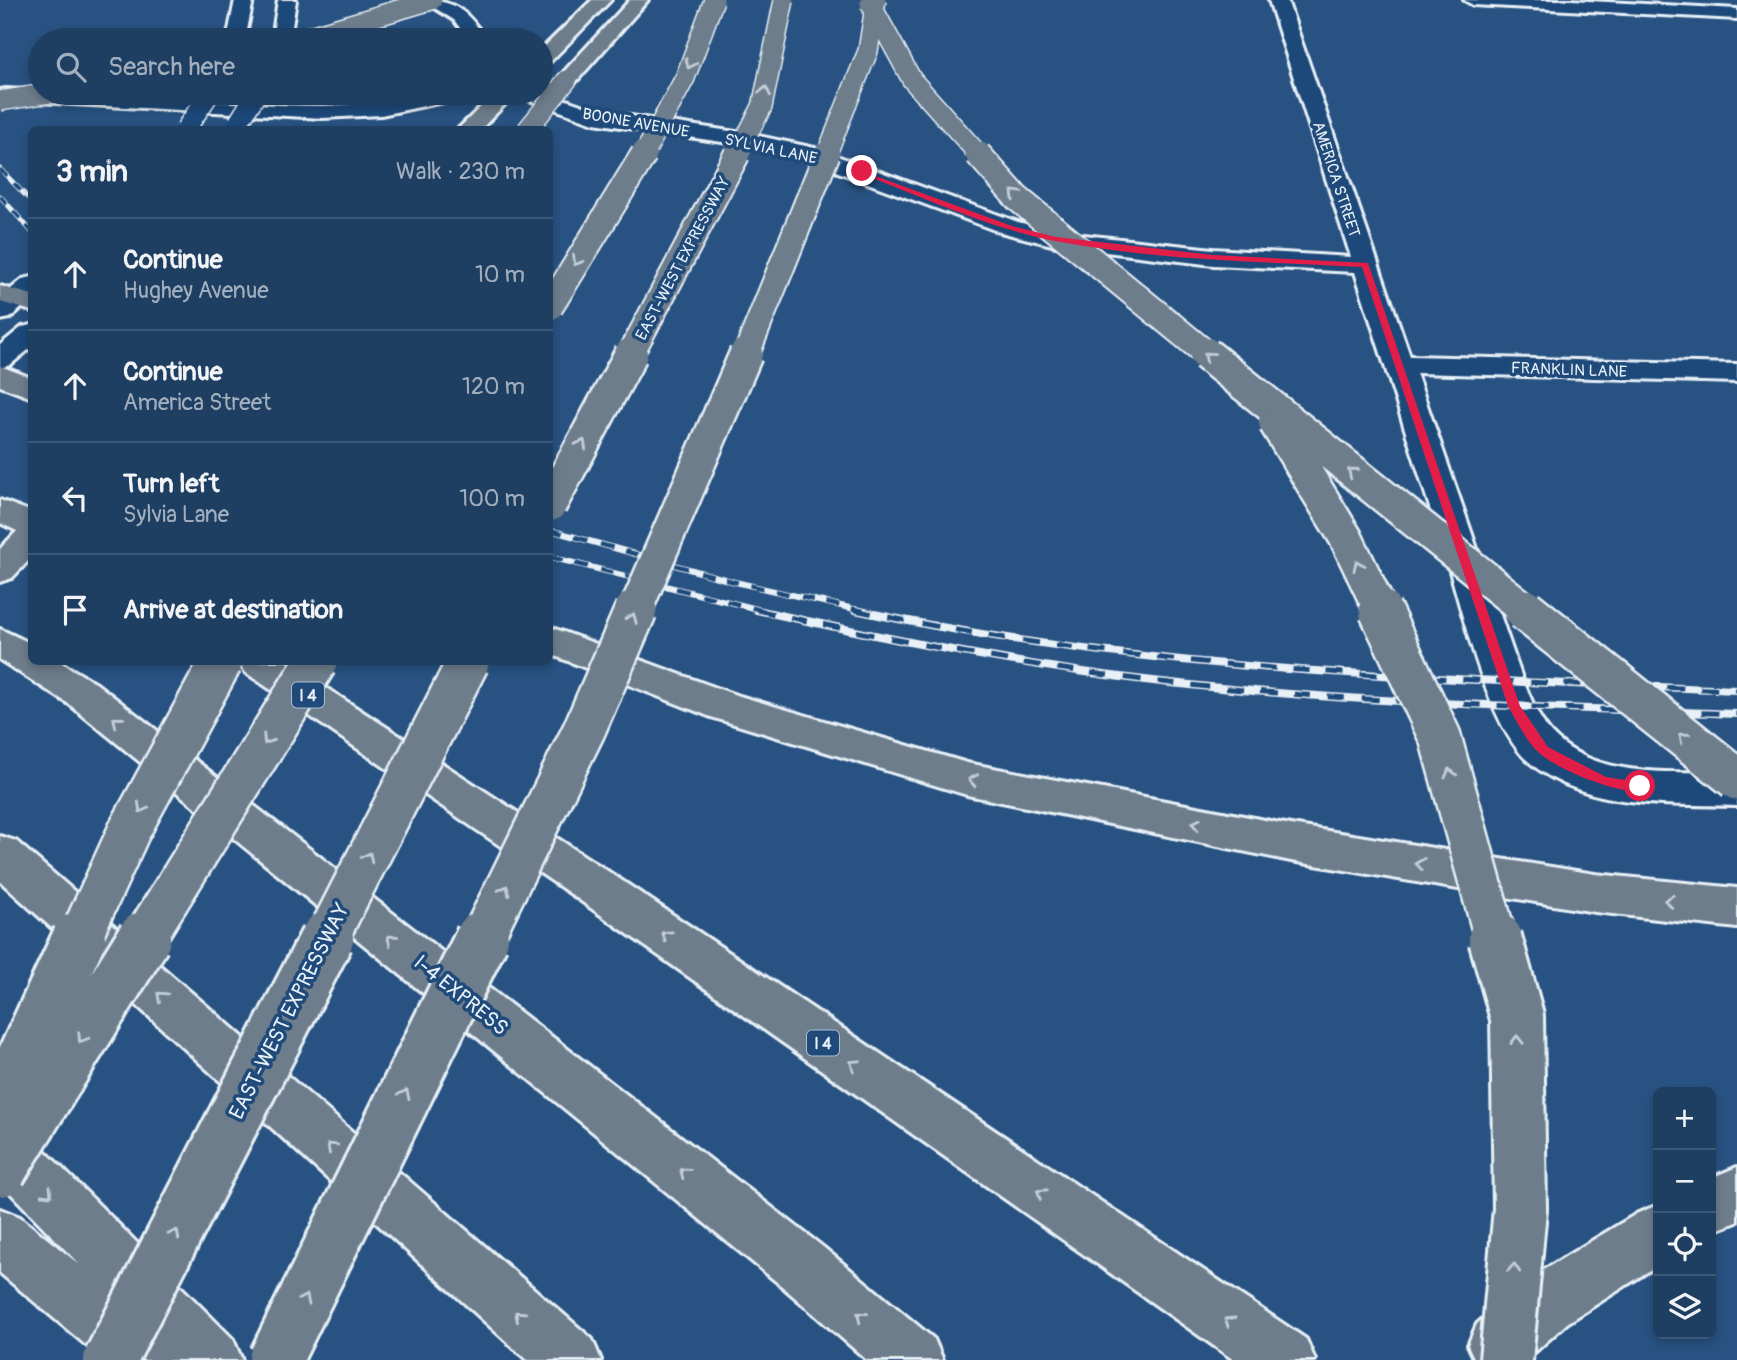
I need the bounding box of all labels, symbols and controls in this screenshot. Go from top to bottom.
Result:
search box [28,28,553,105]
icon: search [52,48,90,86]
text: Search here [108,51,235,83]
one-way arrow [684,57,698,69]
one-way arrow [757,85,772,97]
street label: BOONE AVENUE [581,104,691,142]
street label: AMERICA STREET [1308,119,1364,240]
street label: SYLVIA LANE [723,129,819,169]
text: 3 min [56,153,128,190]
route end [846,155,877,186]
text: Walk · 230 m [396,157,525,186]
street label: EAST-WEST EXPRESSWAY [631,173,734,344]
one-way arrow [1010,189,1023,202]
text: Continue [123,244,223,276]
one-way arrow [573,254,586,267]
icon: ahead [56,255,94,293]
text: 10 m [475,260,525,289]
text: Hughey Avenue [123,276,269,305]
one-way arrow [1204,351,1216,364]
text: Continue [123,356,223,388]
street label: FRANKLIN LANE [1511,358,1627,382]
icon: ahead [56,367,94,405]
text: 120 m [462,372,525,401]
text: America Street [123,388,271,417]
one-way arrow [573,439,587,452]
text: Turn left [123,468,219,500]
one-way arrow [1348,468,1360,481]
icon: left [56,479,94,517]
text: 100 m [459,484,525,513]
text: Sylvia Lane [123,500,229,529]
one-way arrow [1353,560,1367,572]
icon: arrive [56,591,94,629]
text: Arrive at destination [123,594,343,626]
one-way arrow [624,612,638,625]
road number: I 4 [292,682,324,708]
one-way arrow [113,717,125,730]
one-way arrow [1679,732,1691,745]
one-way arrow [263,733,276,746]
one-way arrow [1444,767,1458,779]
route start [1624,770,1655,801]
one-way arrow [967,773,979,788]
one-way arrow [137,801,150,813]
one-way arrow [1190,818,1202,833]
one-way arrow [360,852,373,864]
one-way arrow [1414,857,1426,872]
one-way arrow [497,885,511,897]
one-way arrow [1663,893,1675,908]
street label: EAST-WEST EXPRESSWAY [223,899,356,1124]
one-way arrow [661,931,674,943]
one-way arrow [386,935,399,948]
street label: I-4 EXPRESS [408,949,513,1042]
one-way arrow [156,992,169,1004]
one-way arrow [78,1030,91,1043]
road number: I 4 [807,1030,839,1056]
one-way arrow [1510,1035,1525,1046]
one-way arrow [849,1060,862,1072]
map controls [1653,1087,1716,1339]
button: + [1653,1087,1716,1150]
one-way arrow [397,1089,411,1101]
one-way arrow [326,1143,339,1156]
button: − [1653,1150,1716,1213]
one-way arrow [680,1168,692,1181]
one-way arrow [39,1185,52,1198]
one-way arrow [1036,1188,1049,1201]
button: locate [1653,1213,1716,1276]
one-way arrow [166,1229,180,1241]
one-way arrow [1507,1262,1522,1273]
button: layers [1653,1276,1716,1339]
one-way arrow [296,1294,310,1306]
one-way arrow [515,1311,528,1323]
one-way arrow [856,1312,869,1324]
one-way arrow [1224,1317,1237,1329]

